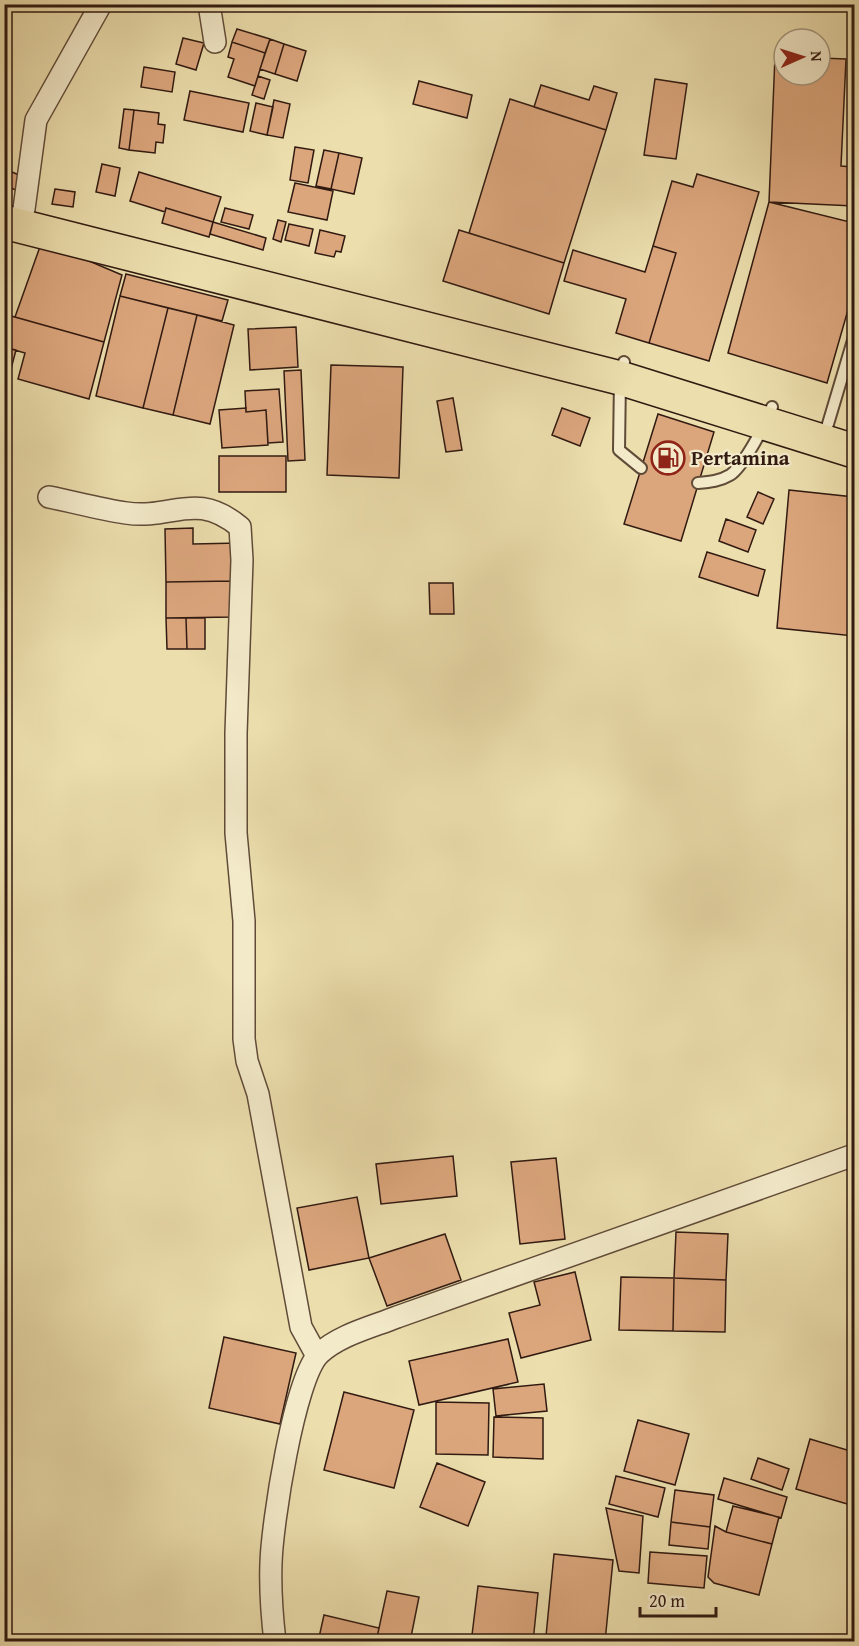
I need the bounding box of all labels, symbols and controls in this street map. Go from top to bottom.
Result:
north arrow [772,27,832,87]
text: N [805,50,829,62]
fuel station icon: Pertamina [650,440,686,476]
place label: Pertamina [691,442,790,473]
scale bar [640,1580,716,1618]
text: 20 m [649,1587,685,1614]

